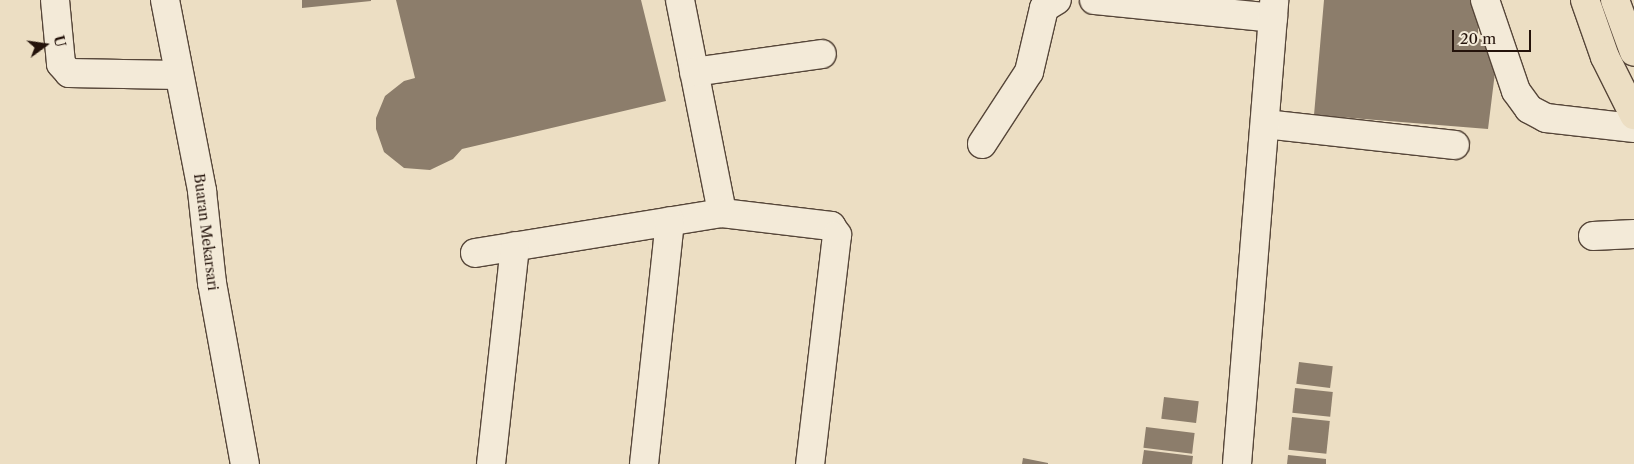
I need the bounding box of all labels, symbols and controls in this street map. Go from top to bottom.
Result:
north arrow [20,20,70,70]
scale bar [1454,20,1533,52]
text: 20 m [1460,29,1496,48]
text: U [49,34,70,49]
street label: Buaran Mekarsari [190,172,222,292]

